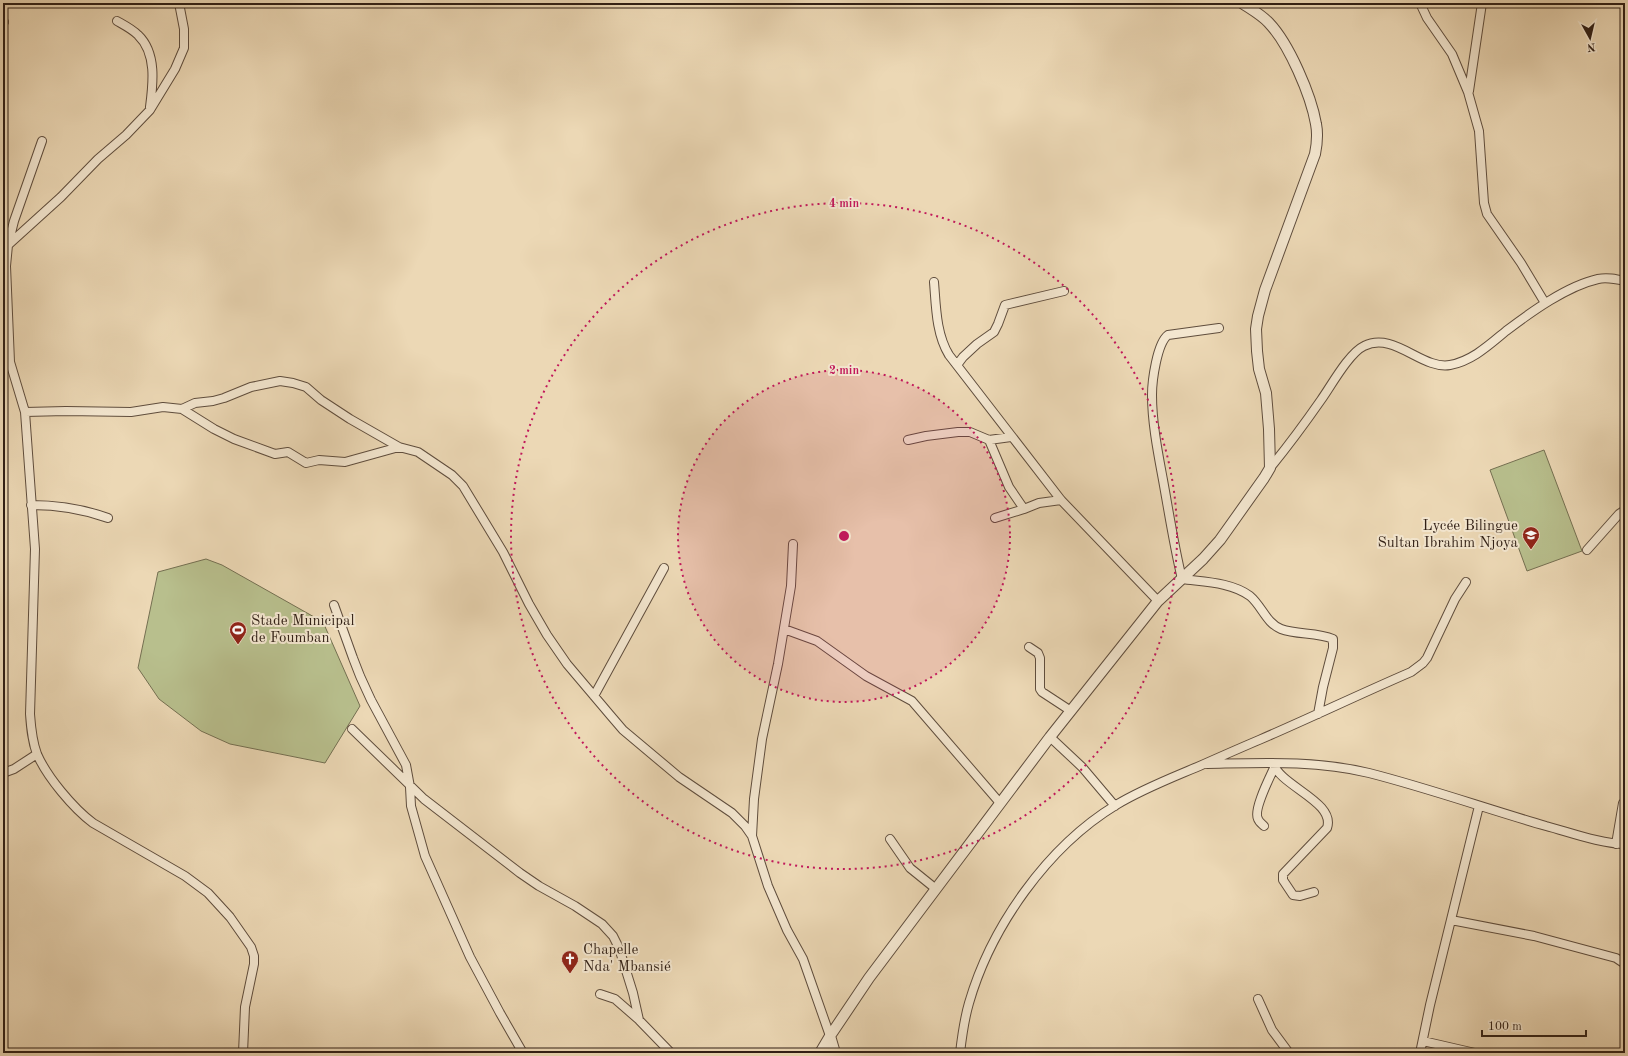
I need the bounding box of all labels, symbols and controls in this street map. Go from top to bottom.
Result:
north arrow [1570,18,1610,58]
text: N [1586,40,1596,53]
text: 4 min [829,198,859,210]
text: 2 min [829,365,859,377]
place label: Lycée Bilingue Sultan Ibrahim Njoya [1378,519,1519,551]
school or university icon: Lycée Bilingue Sultan Ibrahim Njoya [1521,525,1541,550]
centre of rings [837,529,851,543]
place label: Stade Municipal de Foumban [251,614,354,646]
sports icon: Stade Municipal de Foumban [228,620,248,645]
place label: Chapelle Nda' Mbansié [583,943,671,975]
church icon: Chapelle Nda' Mbansié [560,949,580,974]
scale bar [1482,1012,1586,1038]
text: 100 m [1488,1021,1522,1033]

